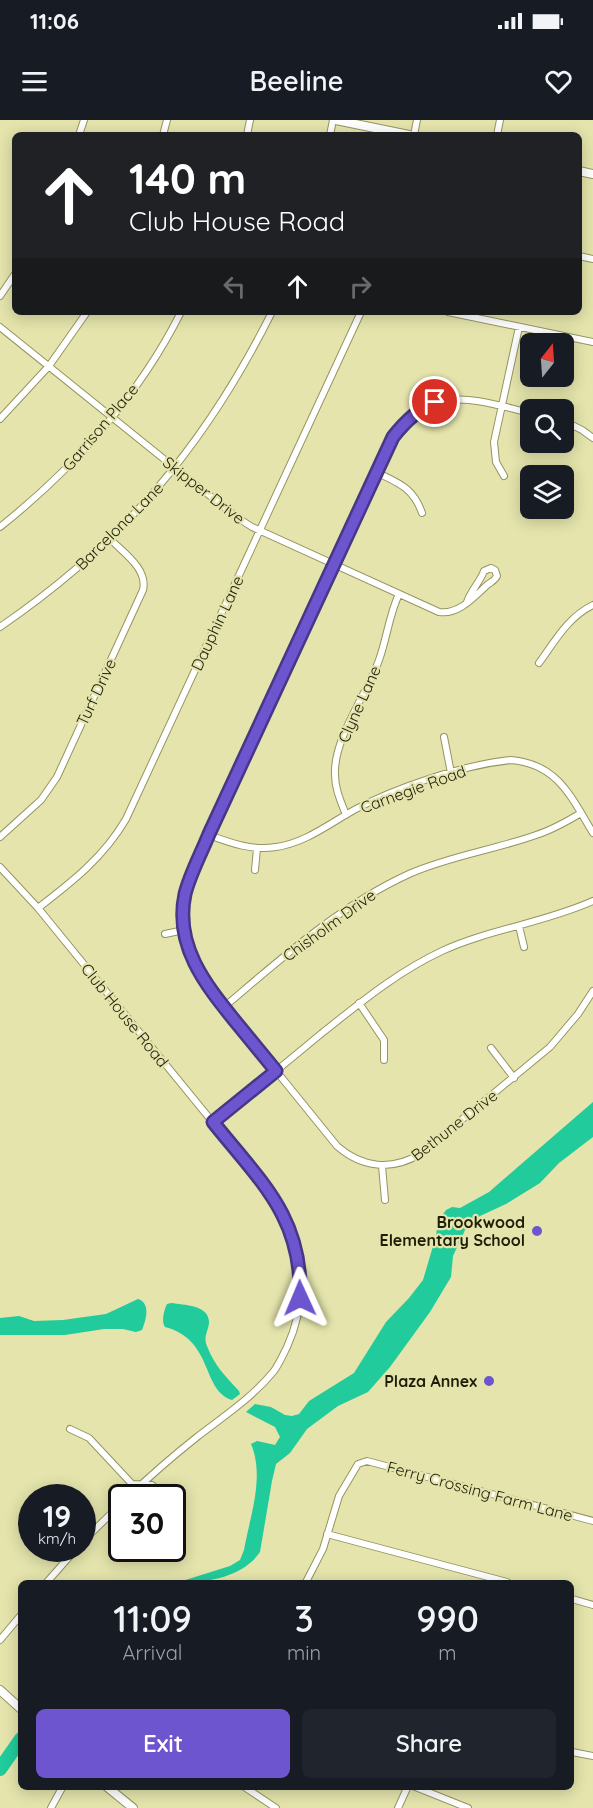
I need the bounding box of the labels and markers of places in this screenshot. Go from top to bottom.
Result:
pin [409,376,460,427]
place label: Brookwood Elementary School [380,1212,525,1250]
marker: Brookwood Elementary School [530,1224,544,1238]
place label: Plaza Annex [384,1371,477,1391]
marker: Plaza Annex [482,1374,496,1388]

